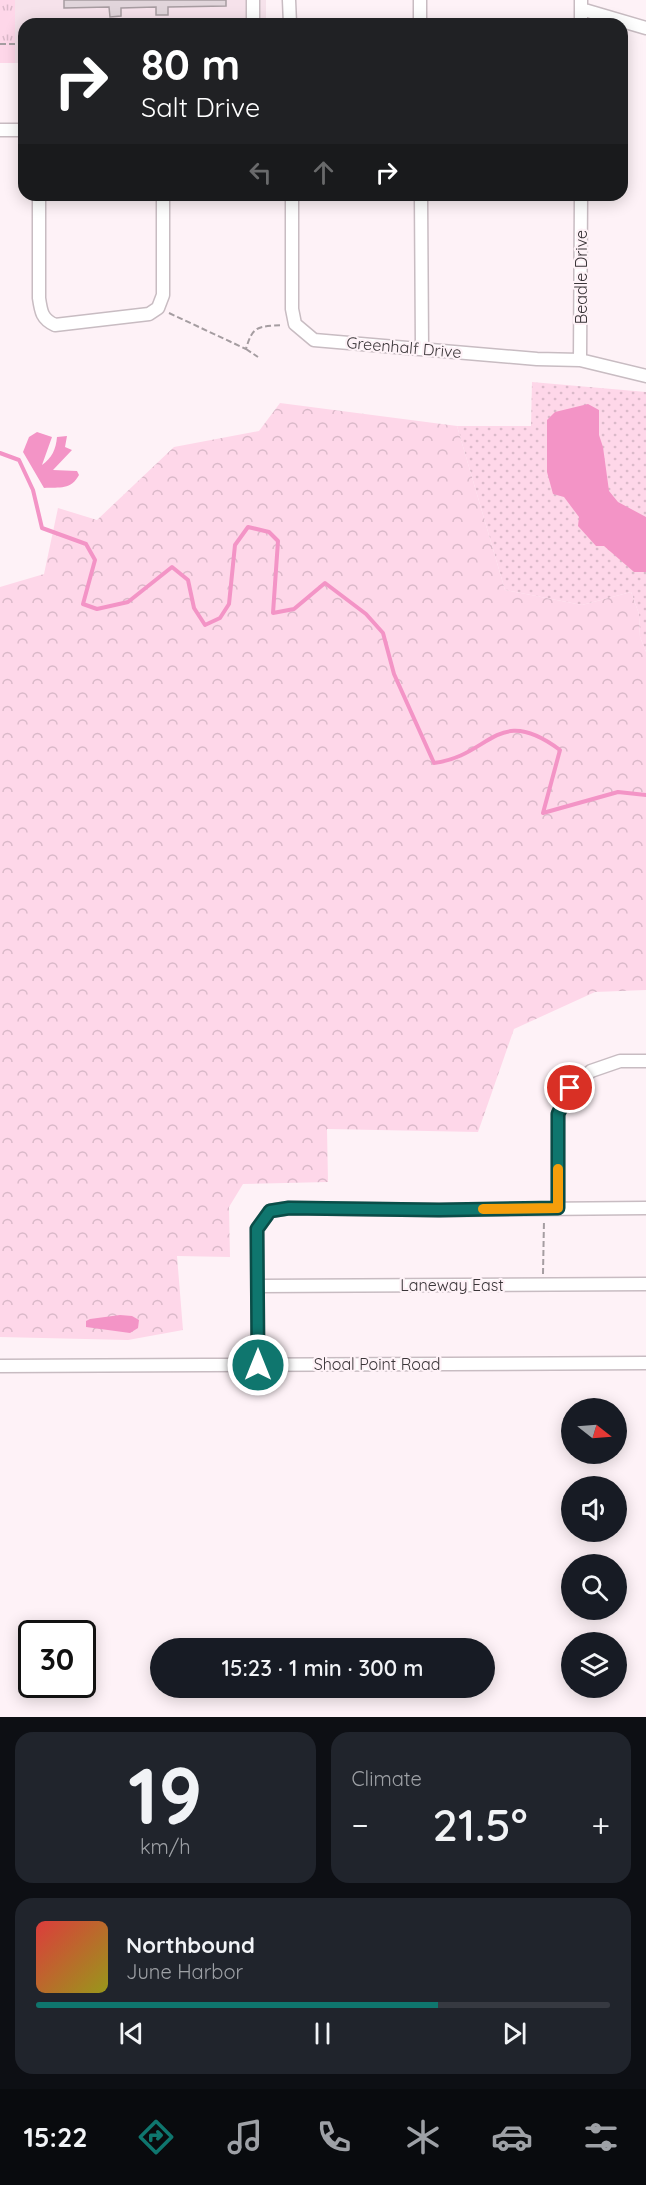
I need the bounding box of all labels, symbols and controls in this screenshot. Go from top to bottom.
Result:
text: 80 m [141,38,240,91]
icon: right [42,42,120,120]
text: Salt Drive [141,90,260,124]
icon: left [244,156,277,189]
icon: ahead [307,156,340,189]
icon: right [370,156,403,189]
street label: Beadle Drive [571,230,591,324]
street label: Greenhalf Drive [346,332,462,362]
pin [544,1062,595,1113]
icon: arrive [553,1071,586,1104]
street label: Laneway East [400,1275,504,1295]
position arrow [226,1333,290,1397]
street label: Shoal Point Road [314,1354,440,1374]
north arrow [561,1398,627,1464]
map controls [561,1398,627,1698]
button: sound [561,1476,627,1542]
button: search [561,1554,627,1620]
speed limit sign: 30 [18,1620,96,1698]
button: layers [561,1632,627,1698]
text: 15:23 · 1 min · 300 m [222,1654,423,1682]
text: 19 [128,1746,203,1844]
text: Climate [352,1766,422,1791]
text: 21.5° [433,1796,528,1852]
text: − [352,1804,369,1845]
text: + [591,1804,610,1845]
text: km/h [140,1834,191,1859]
text: Northbound [126,1931,255,1959]
text: June Harbor [126,1959,243,1984]
icon: previous [115,2017,148,2050]
icon: pause [306,2017,339,2050]
icon: next [498,2017,531,2050]
icon: directions [135,2116,177,2158]
icon: music [224,2116,266,2158]
icon: phone [313,2116,355,2158]
icon: climate [402,2116,444,2158]
icon: car [491,2116,533,2158]
icon: filters [580,2116,622,2158]
text: 15:22 [24,2120,88,2154]

